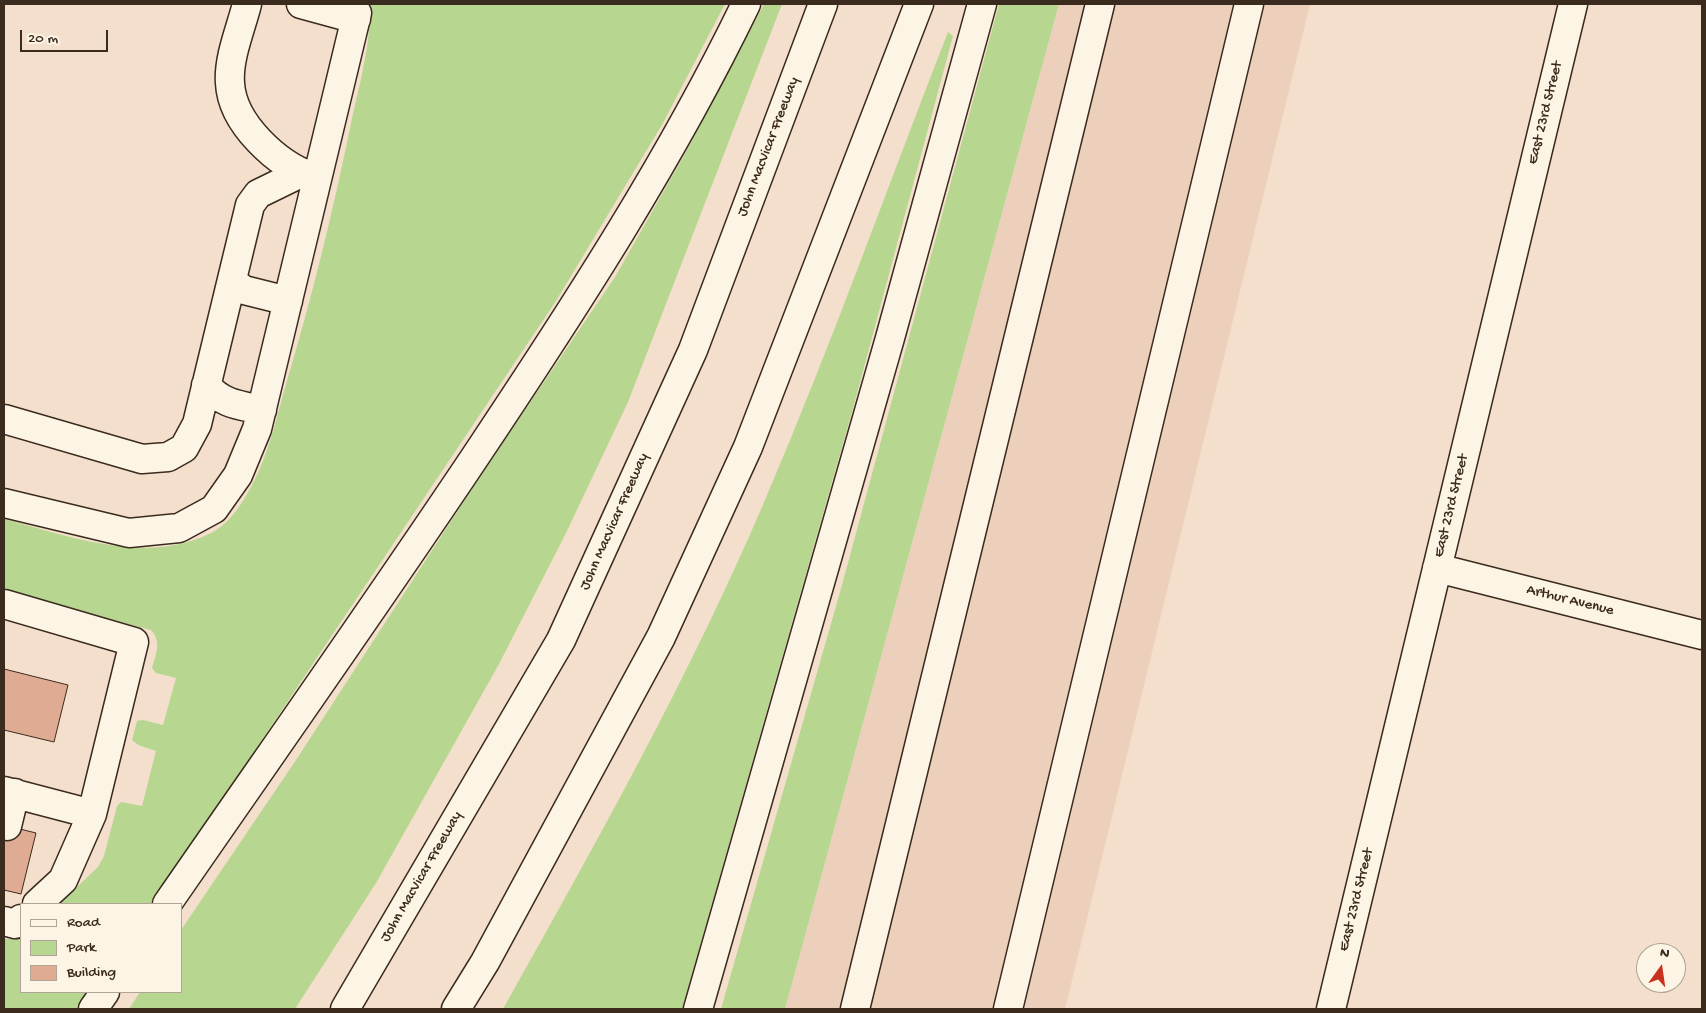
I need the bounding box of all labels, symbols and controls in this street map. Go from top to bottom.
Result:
scale bar [22,20,110,52]
text: 20 m [28,30,58,48]
street label: East 23rd Street [1524,60,1568,166]
street label: John MacVicar Freeway [734,75,804,219]
street label: John MacVicar Freeway [577,451,653,593]
street label: East 23rd Street [1430,453,1474,559]
street label: Arthur Avenue [1524,581,1616,621]
street label: John MacVicar Freeway [377,808,467,946]
street label: East 23rd Street [1335,847,1379,953]
legend [20,903,182,993]
text: Road [67,914,100,932]
text: Park [67,939,96,957]
north arrow [1636,943,1686,993]
text: N [1658,945,1671,963]
text: Building [67,964,116,982]

